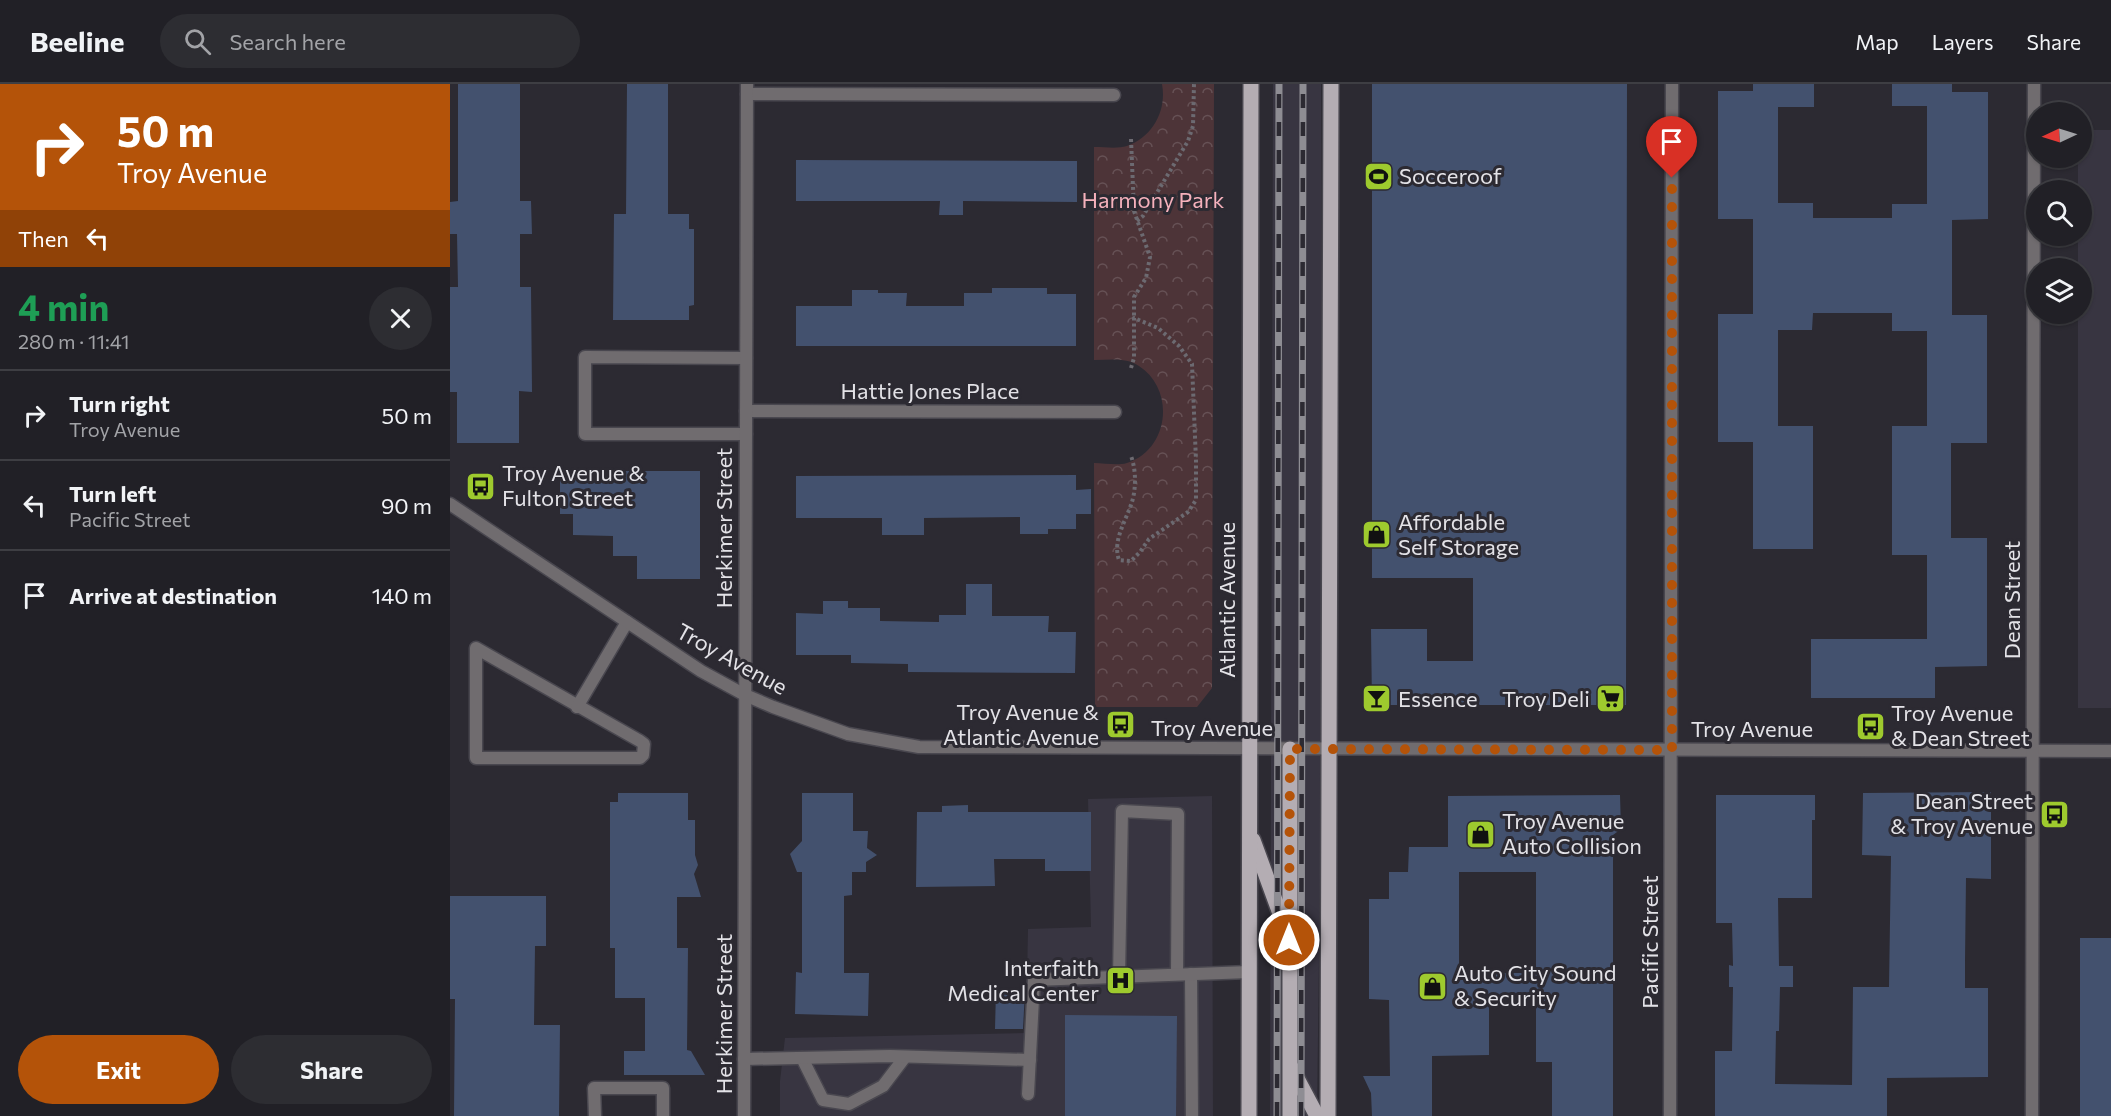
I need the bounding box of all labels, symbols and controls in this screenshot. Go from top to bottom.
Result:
search box [160,14,580,68]
text: Beeline [30,24,124,58]
icon: search [181,25,214,58]
text: Search here [229,28,346,55]
text: Map [1855,29,1899,54]
text: Layers [1932,29,1994,54]
text: Share [2027,29,2081,54]
north arrow [2026,102,2092,168]
map controls [2026,102,2092,324]
text: 50 m [117,104,214,156]
icon: right [18,108,96,186]
pin [1646,116,1697,178]
icon: arrive [1655,125,1688,158]
text: Troy Avenue [117,156,267,189]
sports icon: Socceroof [1362,160,1394,192]
place label: Socceroof [1399,162,1502,189]
button: search [2026,180,2092,246]
park label: Harmony Park [1081,186,1225,213]
icon: left [81,222,114,255]
text: Then [18,225,69,252]
button: layers [2026,258,2092,324]
text: 4 min [18,284,109,328]
button: close [369,287,432,350]
text: 280 m · 11:41 [18,329,130,353]
street label: Hattie Jones Place [841,377,1019,404]
text: Turn right [69,390,170,417]
icon: right [18,399,51,432]
text: 50 m [382,402,432,429]
text: Troy Avenue [69,417,180,441]
street label: Herkimer Street [710,448,737,608]
place label: Troy Avenue & Fulton Street [502,459,645,511]
bus stop icon: Troy Avenue & Fulton Street [465,470,497,502]
text: Turn left [69,480,156,507]
icon: left [18,489,51,522]
text: 90 m [381,492,432,519]
text: Pacific Street [69,507,190,531]
place label: Affordable Self Storage [1398,508,1519,560]
shop icon: Affordable Self Storage [1361,519,1393,551]
street label: Atlantic Avenue [1213,522,1240,678]
street label: Dean Street [1998,541,2025,659]
icon: arrive [18,579,51,612]
text: Arrive at destination [69,582,277,609]
text: 140 m [372,582,432,609]
street label: Troy Avenue [672,617,792,700]
bar icon: Essence [1361,683,1393,715]
supermarket icon: Troy Deli [1595,683,1627,715]
place label: Essence [1398,685,1478,712]
place label: Troy Deli [1502,685,1590,712]
place label: Troy Avenue & Atlantic Avenue [943,698,1099,750]
place label: Troy Avenue & Dean Street [1891,699,2030,751]
bus stop icon: Troy Avenue & Atlantic Avenue [1104,709,1136,741]
bus stop icon: Troy Avenue & Dean Street [1854,710,1886,742]
street label: Troy Avenue [1151,714,1273,741]
street label: Troy Avenue [1691,715,1813,742]
place label: Dean Street & Troy Avenue [1890,787,2033,839]
bus stop icon: Dean Street & Troy Avenue [2038,798,2070,830]
place label: Troy Avenue Auto Collision [1502,807,1642,859]
shop icon: Troy Avenue Auto Collision [1465,818,1497,850]
street label: Pacific Street [1636,875,1663,1009]
position arrow [1257,908,1321,972]
street label: Herkimer Street [710,934,737,1094]
place label: Interfaith Medical Center [947,954,1099,1006]
place label: Auto City Sound & Security [1454,959,1616,1011]
hospital icon: Interfaith Medical Center [1104,965,1136,997]
shop icon: Auto City Sound & Security [1417,970,1449,1002]
button: Exit [18,1035,219,1104]
button: Share [231,1035,432,1104]

